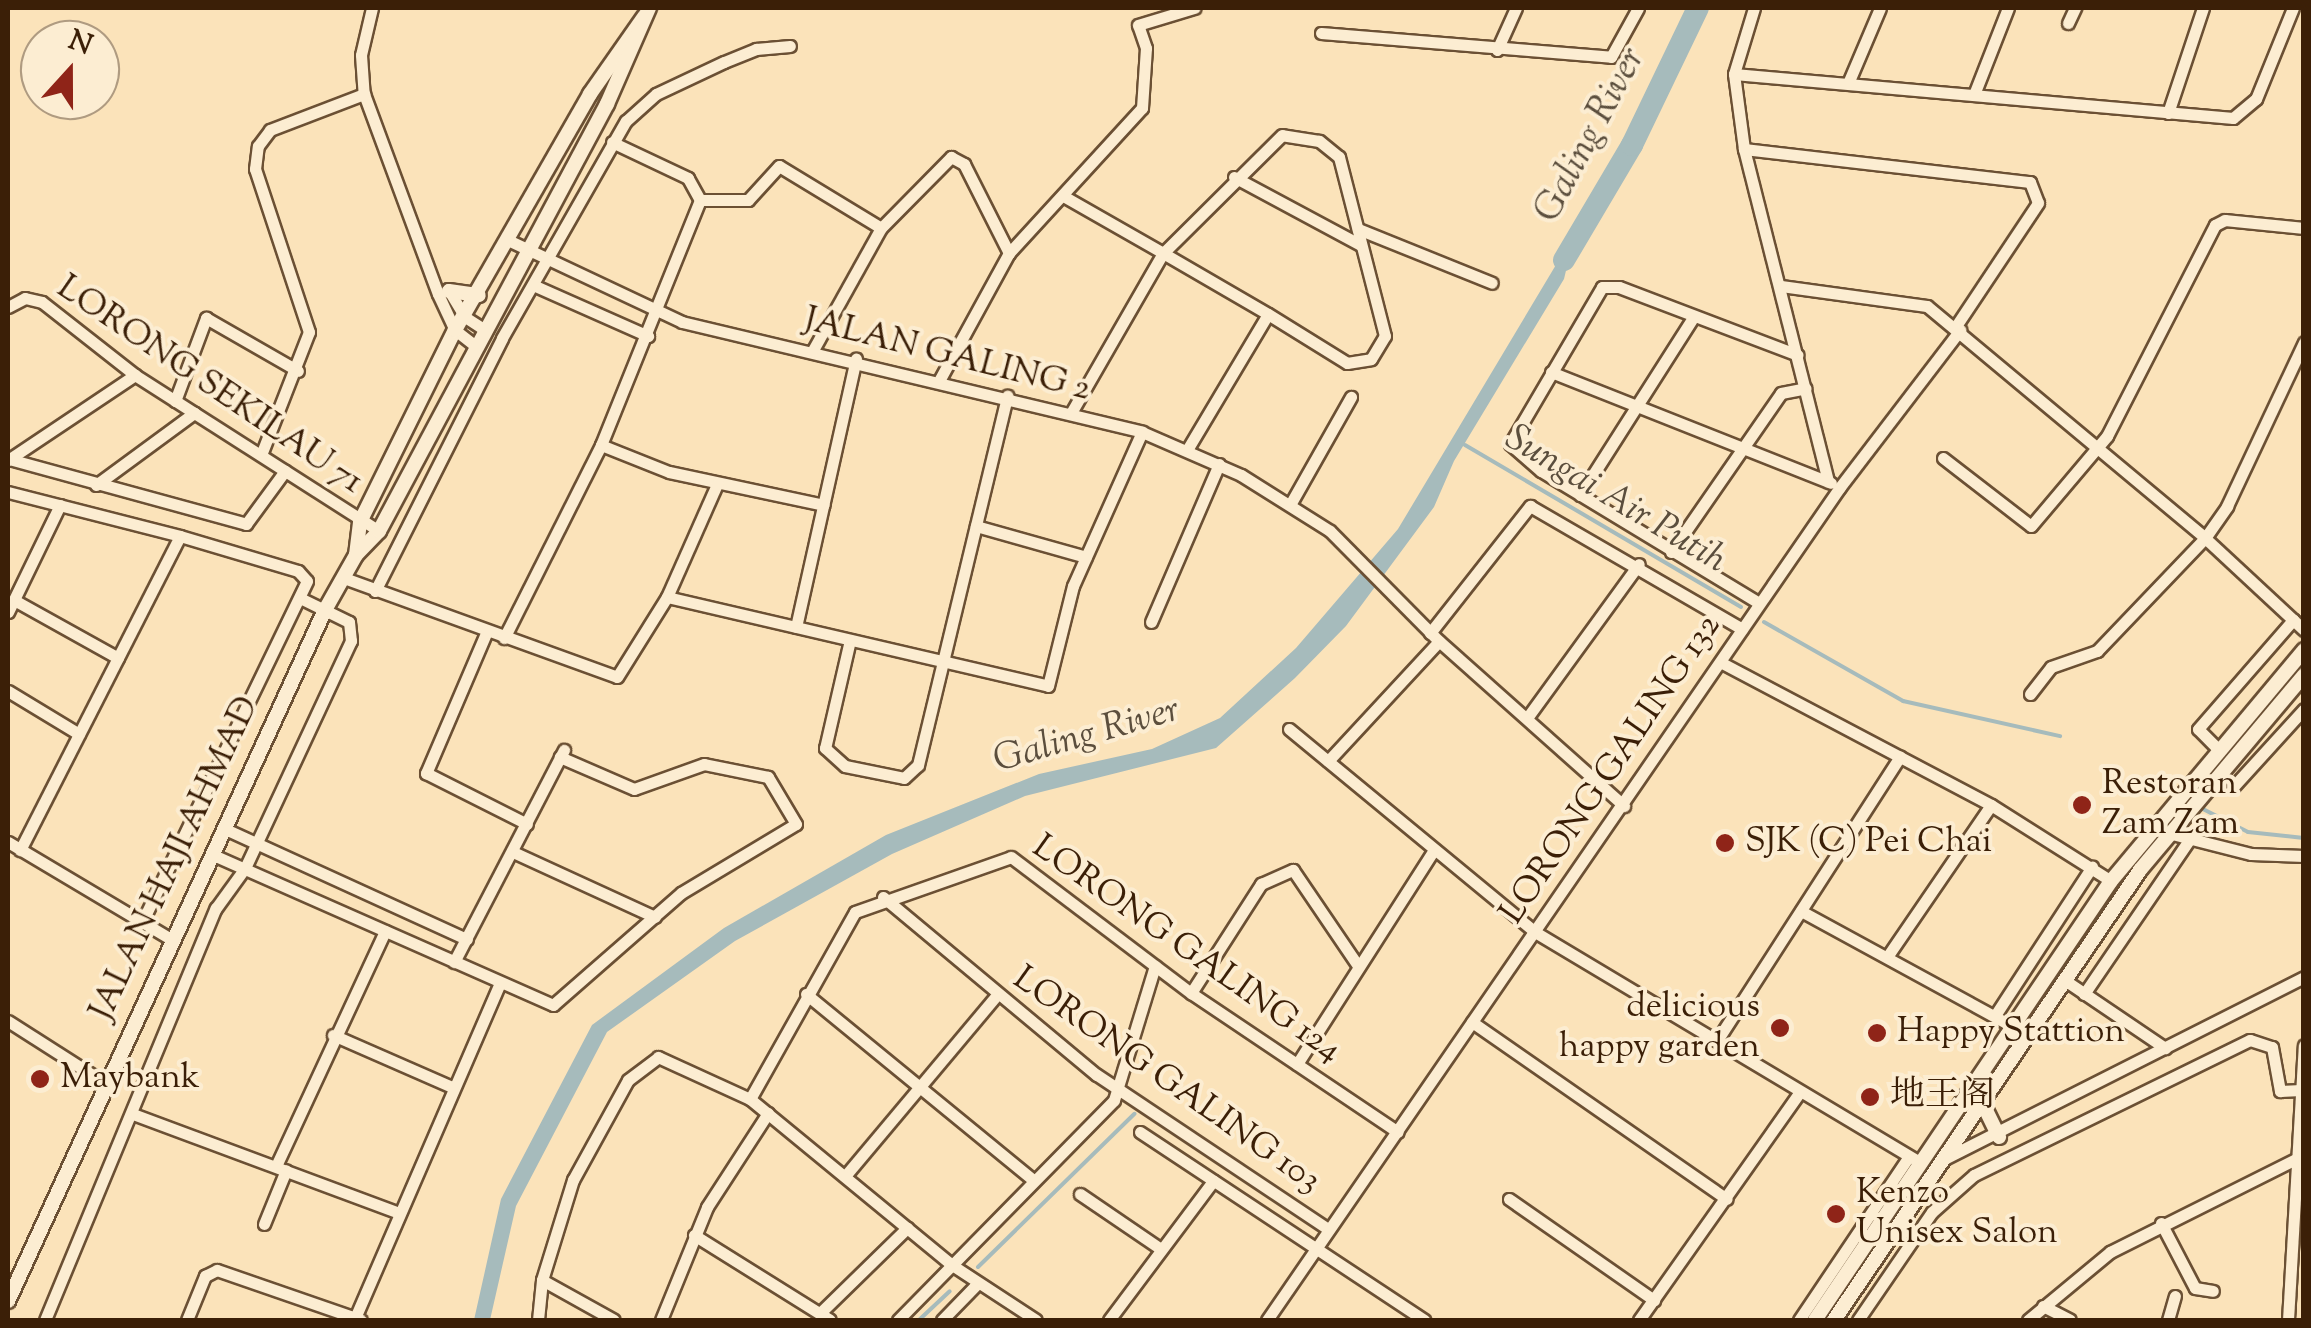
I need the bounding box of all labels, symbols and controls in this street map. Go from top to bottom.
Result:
north arrow [20,20,120,120]
text: N [62,21,98,67]
water label: Galing River [1527,41,1657,231]
street label: LORONG SEKILAU 71 [48,268,370,504]
street label: JALAN GALING 2 [800,300,1094,412]
water label: Sungai Air Putih [1496,417,1734,585]
street label: LORONG GALING 132 [1493,607,1731,933]
water label: Galing River [989,689,1185,785]
street label: JALAN HAJI AHMAD [82,690,270,1028]
place label: Restoran Zam Zam [2102,764,2239,846]
marker: Restoran Zam Zam [2071,794,2093,816]
place label: SJK (C) Pei Chai [1745,822,1992,864]
street label: LORONG GALING 124 [1023,827,1349,1073]
marker: SJK (C) Pei Chai [1714,832,1736,854]
street label: LORONG GALING 103 [1004,959,1328,1203]
place label: delicious happy garden [1559,987,1760,1069]
place label: Happy Stattion [1897,1012,2125,1054]
marker: delicious happy garden [1769,1017,1791,1039]
marker: Happy Stattion [1866,1022,1888,1044]
place label: Maybank [60,1058,200,1100]
marker: Maybank [29,1068,51,1090]
place label: 地王阁 [1890,1076,1995,1118]
marker: 地王阁 [1859,1086,1881,1108]
place label: Kenzo Unisex Salon [1856,1173,2058,1255]
marker: Kenzo Unisex Salon [1825,1203,1847,1225]

